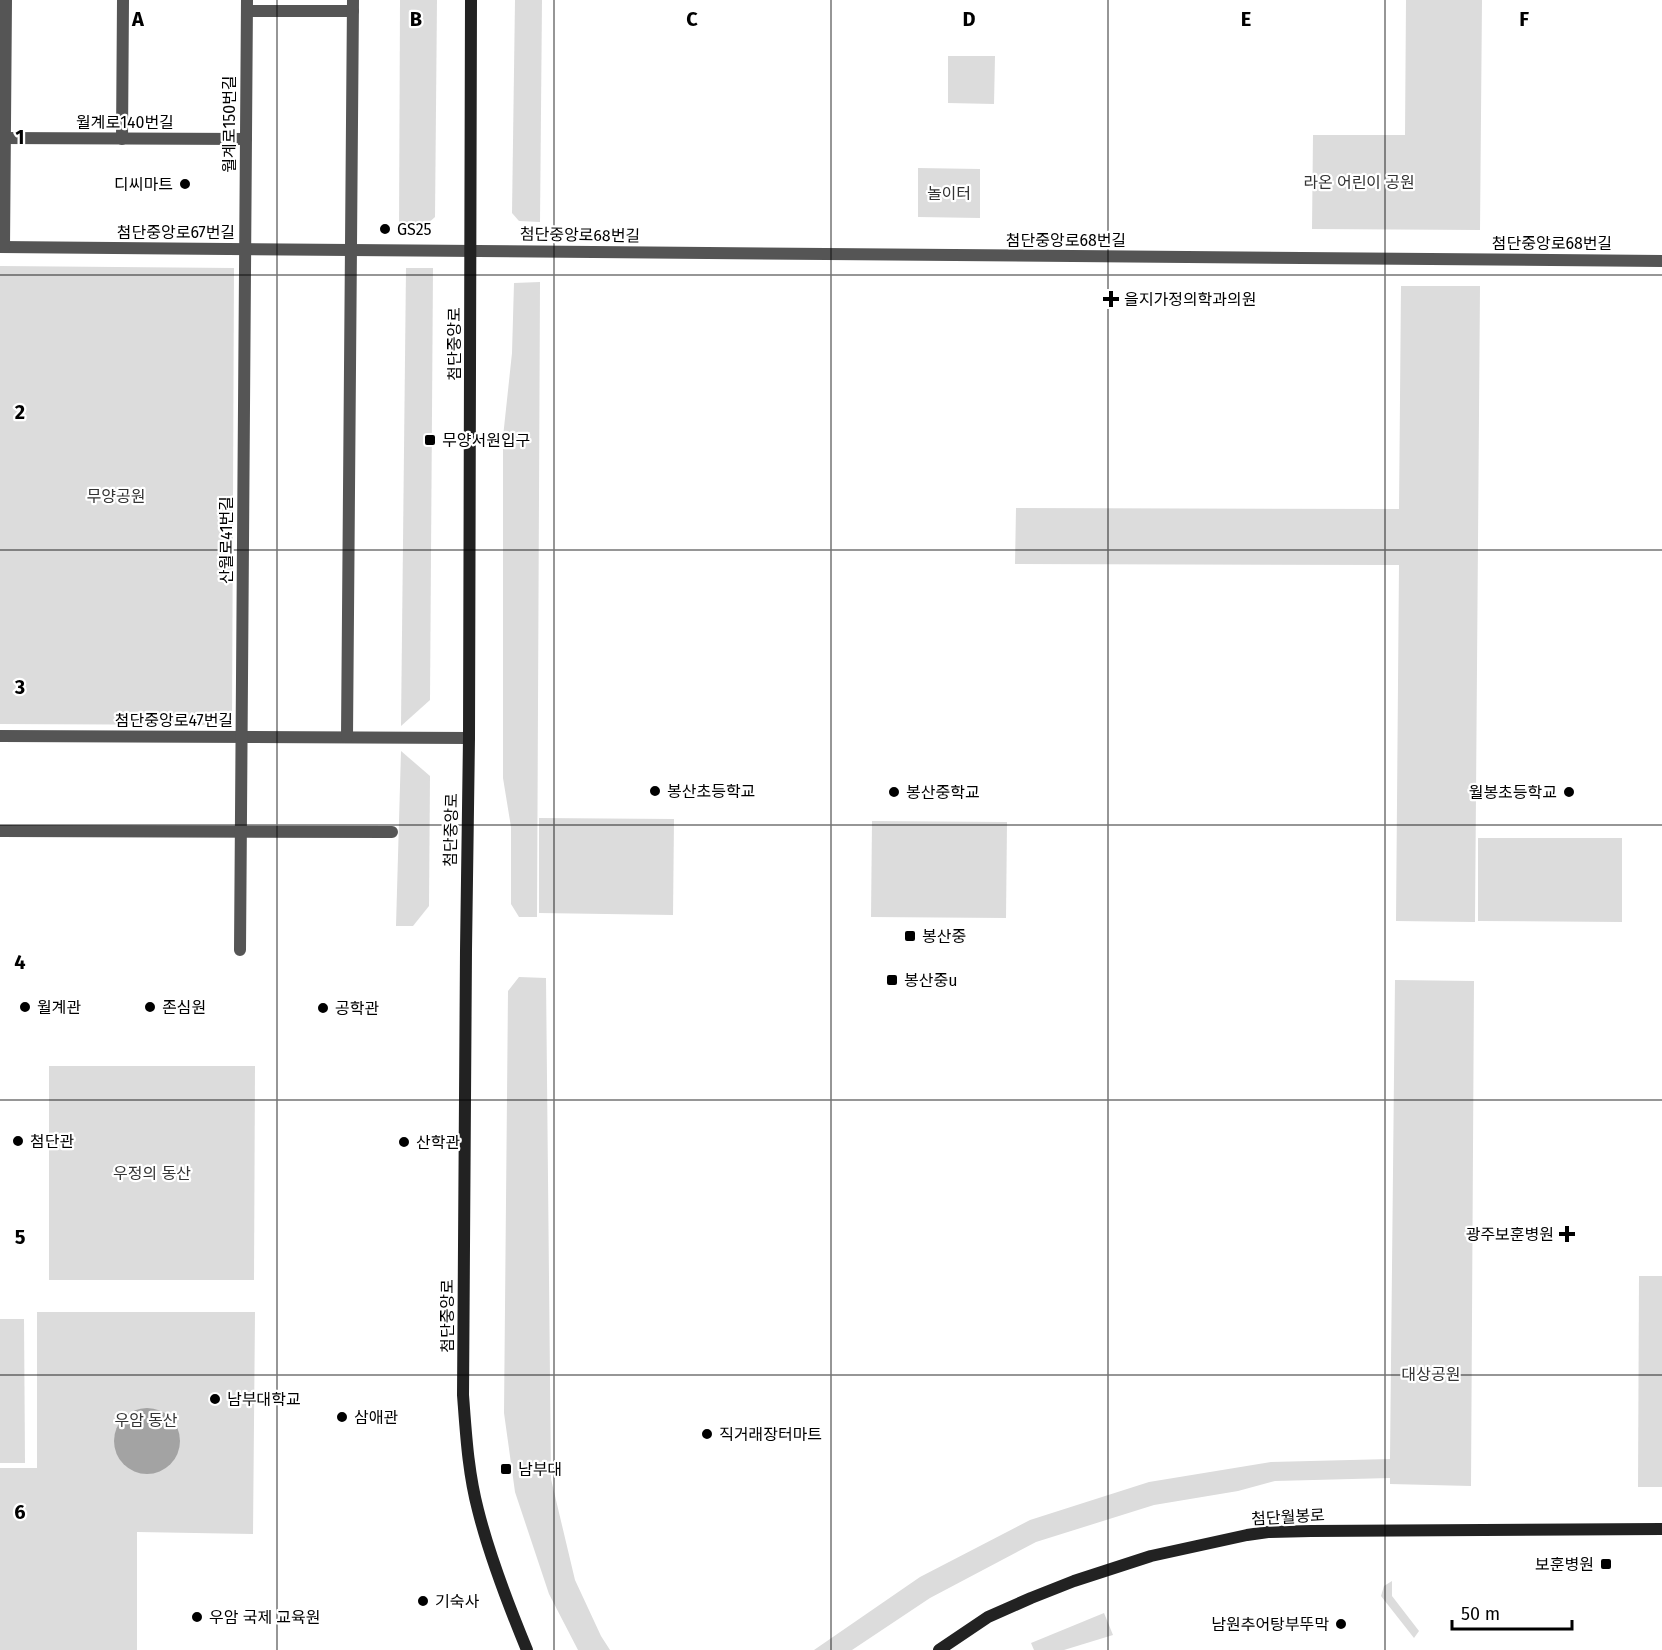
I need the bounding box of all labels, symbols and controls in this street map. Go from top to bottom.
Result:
text: A [131,7,145,31]
text: B [410,7,422,31]
text: C [686,7,698,31]
text: D [962,7,976,31]
text: E [1241,7,1251,31]
text: F [1519,7,1529,31]
street label: 월계로150번길 [220,75,239,173]
street label: 월계로140번길 [76,113,174,132]
text: 1 [15,125,25,149]
park label: 라온 어린이 공원 [1303,173,1415,192]
place label: 디씨마트 [114,175,173,194]
marker: 디씨마트 [178,177,192,191]
park label: 놀이터 [927,184,971,203]
place label: GS25 [397,220,432,239]
marker: GS25 [378,222,392,236]
street label: 첨단중앙로67번길 [117,223,235,242]
street label: 첨단중앙로68번길 [520,224,640,246]
street label: 첨단중앙로68번길 [1006,231,1126,250]
street label: 첨단중앙로68번길 [1492,234,1612,253]
marker: 을지가정의학과의원 [1102,290,1120,308]
place label: 을지가정의학과의원 [1124,290,1256,309]
street label: 첨단중앙로 [445,307,464,381]
text: 2 [15,400,25,424]
place label: 무양서원입구 [442,431,530,450]
marker: 무양서원입구 [423,433,437,447]
park label: 무양공원 [87,487,145,506]
street label: 산월로41번길 [217,496,236,584]
text: 3 [14,675,25,699]
street label: 첨단중앙로47번길 [115,711,233,730]
place label: 봉산초등학교 [667,782,755,801]
place label: 봉산중학교 [906,783,980,802]
place label: 월봉초등학교 [1469,783,1557,802]
marker: 봉산초등학교 [648,784,662,798]
marker: 봉산중학교 [887,785,901,799]
marker: 월봉초등학교 [1562,785,1576,799]
street label: 첨단중앙로 [441,793,461,867]
place label: 봉산중 [922,927,966,946]
marker: 봉산중 [903,929,917,943]
text: 4 [14,950,26,974]
place label: 봉산중u [904,971,957,990]
marker: 봉산중u [885,973,899,987]
place label: 월계관 [37,998,81,1017]
place label: 존심원 [162,998,206,1017]
place label: 공학관 [335,999,379,1018]
marker: 월계관 [18,1000,32,1014]
marker: 존심원 [143,1000,157,1014]
marker: 공학관 [316,1001,330,1015]
place label: 첨단관 [30,1132,74,1151]
place label: 산학관 [416,1133,460,1152]
marker: 첨단관 [11,1134,25,1148]
marker: 산학관 [397,1135,411,1149]
park label: 우정의 동산 [113,1164,191,1183]
text: 5 [15,1225,26,1249]
place label: 광주보훈병원 [1466,1225,1554,1244]
marker: 광주보훈병원 [1558,1225,1576,1243]
street label: 첨단중앙로 [438,1279,457,1353]
park label: 대상공원 [1402,1365,1460,1384]
place label: 남부대학교 [227,1390,301,1409]
marker: 남부대학교 [208,1392,222,1406]
place label: 삼애관 [354,1408,398,1427]
marker: 삼애관 [335,1410,349,1424]
park label: 우암 동산 [114,1411,178,1430]
place label: 직거래장터마트 [719,1425,822,1444]
marker: 직거래장터마트 [700,1427,714,1441]
place label: 남부대 [518,1460,562,1479]
marker: 남부대 [499,1462,513,1476]
text: 6 [14,1500,26,1524]
street label: 첨단월봉로 [1251,1506,1326,1528]
place label: 보훈병원 [1535,1555,1594,1574]
marker: 보훈병원 [1599,1557,1613,1571]
place label: 기숙사 [435,1592,479,1611]
scale bar [1452,1593,1572,1631]
marker: 기숙사 [416,1594,430,1608]
text: 50 m [1461,1603,1500,1625]
place label: 우암 국제 교육원 [209,1608,321,1627]
marker: 우암 국제 교육원 [190,1610,204,1624]
place label: 남원추어탕부뚜막 [1211,1615,1329,1634]
marker: 남원추어탕부뚜막 [1334,1617,1348,1631]

